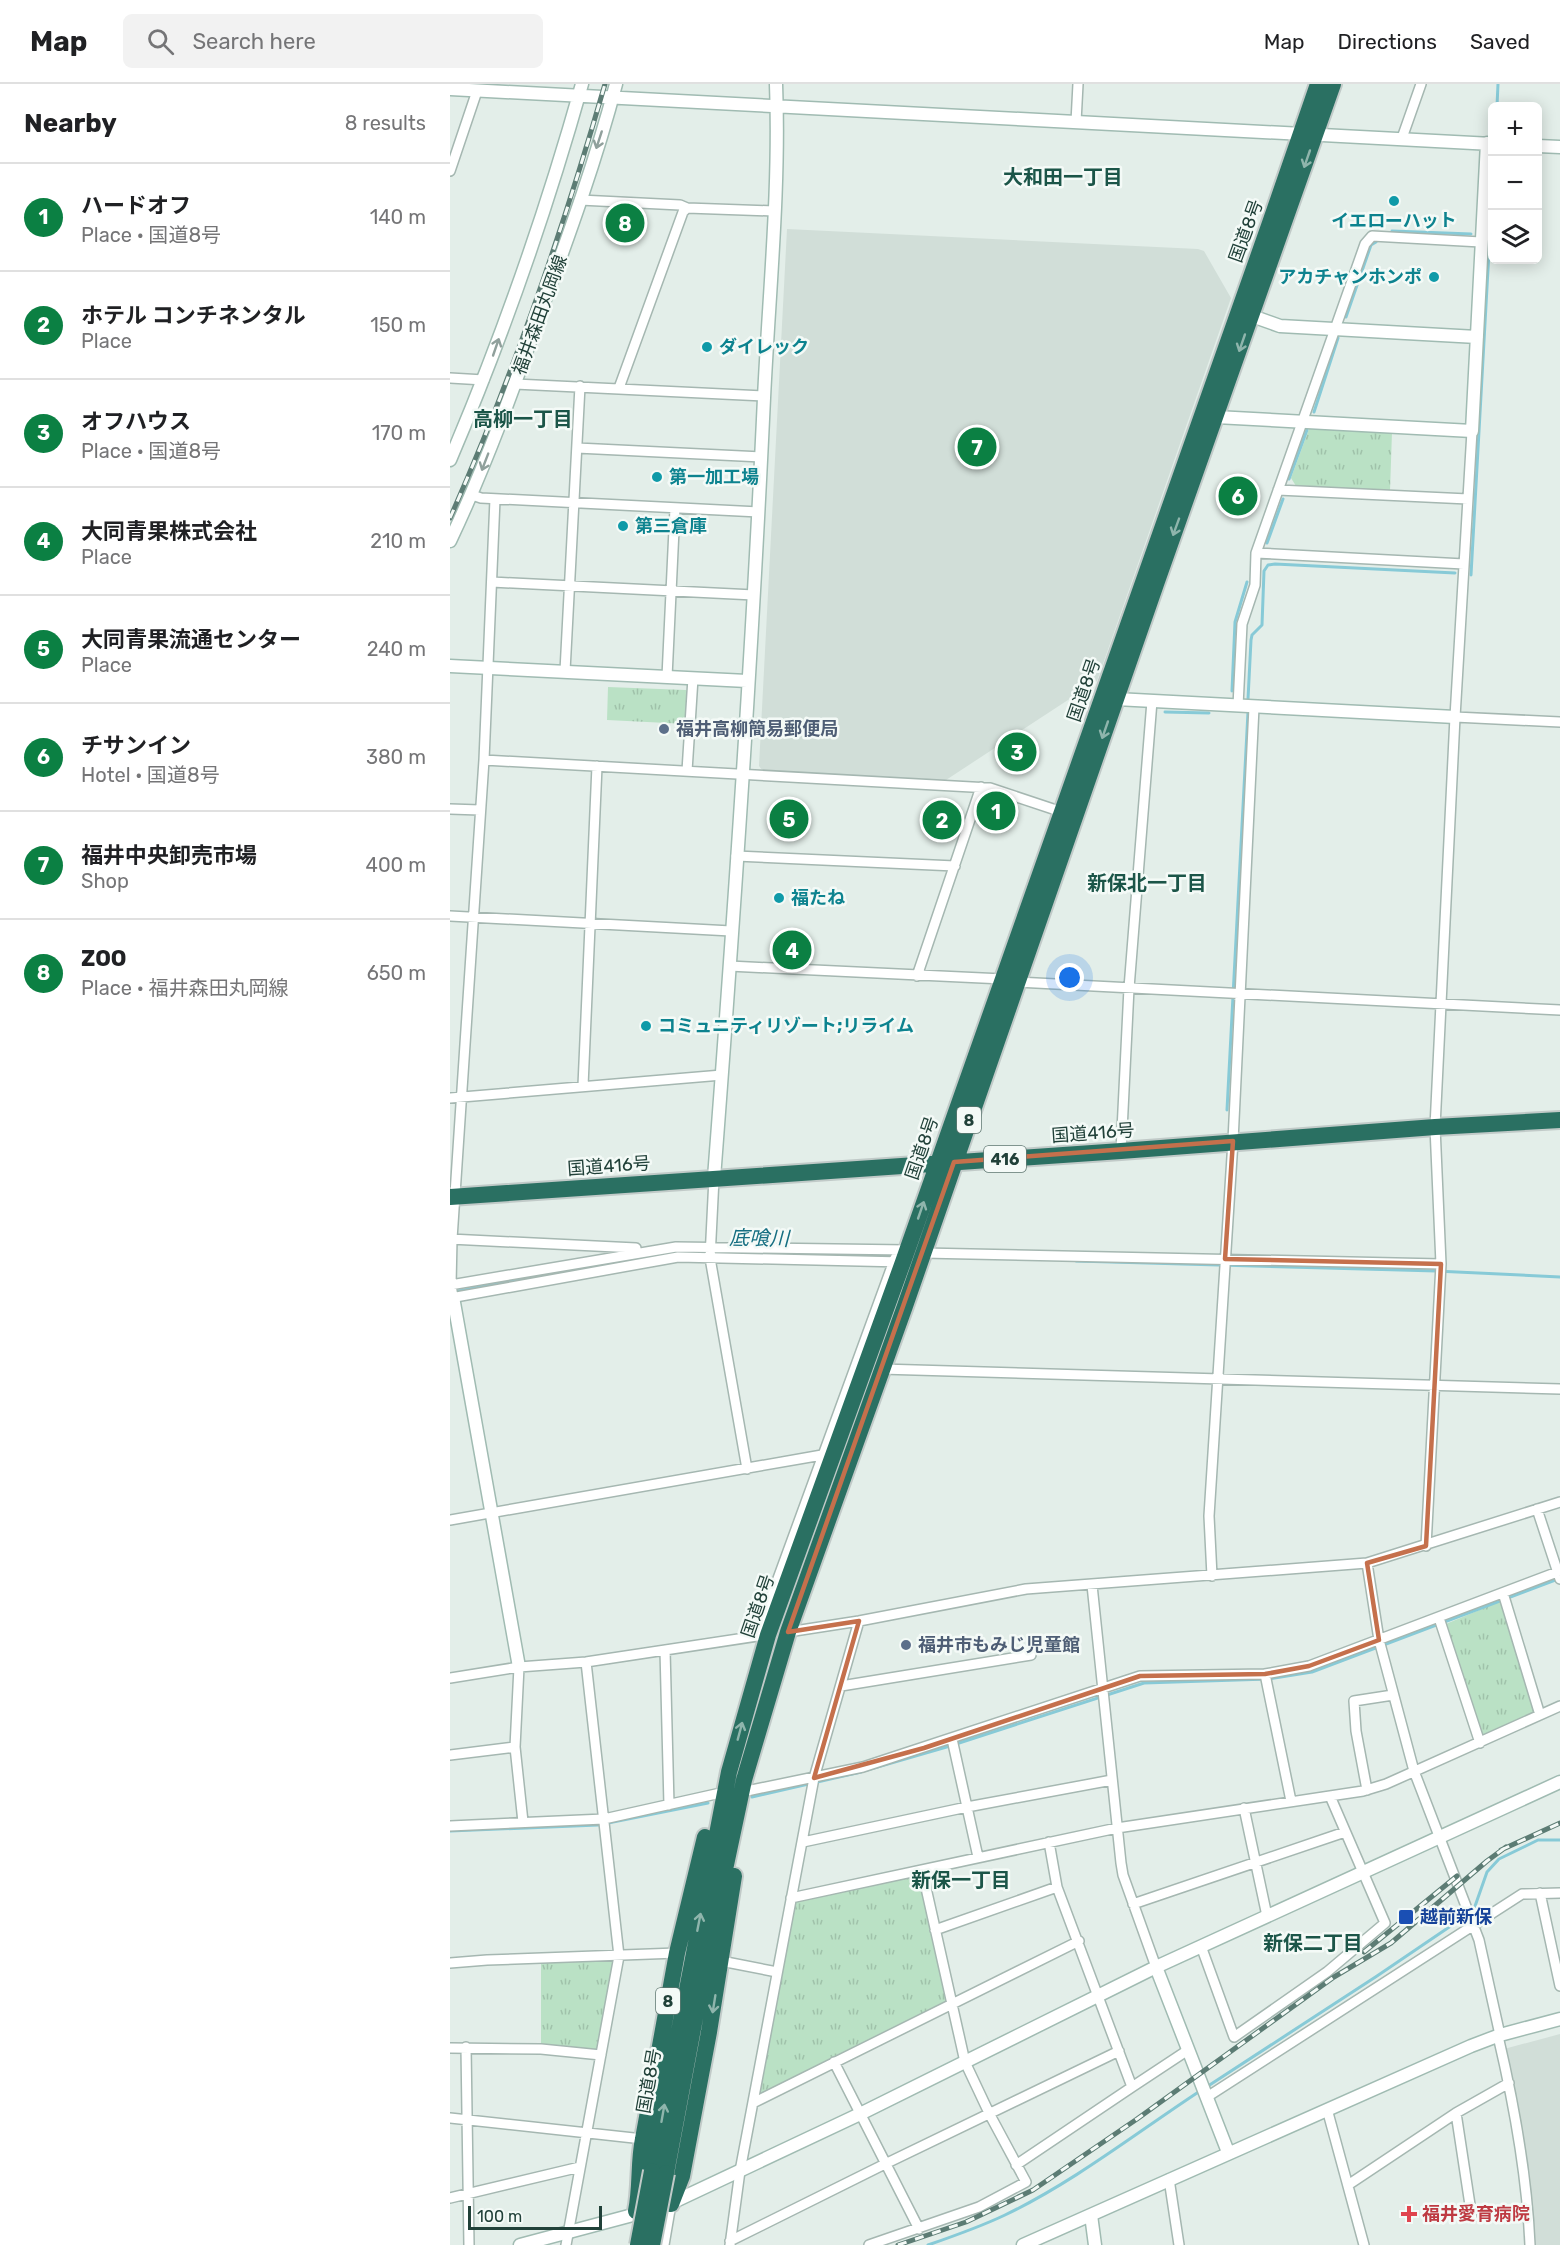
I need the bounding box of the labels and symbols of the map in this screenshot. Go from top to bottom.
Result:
one-way arrow [593,130,604,149]
one-way arrow [1300,149,1311,168]
district label: 大和田一丁目 [1003,165,1123,189]
marker: イエローハット [1387,194,1401,208]
street label: 国道8号 [1224,196,1268,266]
pin: 8 [606,200,645,246]
place label: イエローハット [1331,210,1457,232]
street label: 福井森田丸岡線 [508,252,572,378]
place label: アカチャンホンポ [1278,266,1422,288]
marker: アカチャンホンポ [1427,270,1441,284]
one-way arrow [1236,333,1247,352]
place label: ダイレック [719,336,809,358]
one-way arrow [491,338,502,357]
marker: ダイレック [700,340,714,354]
district label: 高柳一丁目 [473,407,573,431]
pin: 7 [958,424,996,470]
one-way arrow [478,452,489,471]
place label: 第一加工場 [669,466,759,488]
marker: 第一加工場 [650,470,664,484]
pin: 6 [1218,474,1258,518]
place label: 第三倉庫 [635,515,707,537]
one-way arrow [1170,517,1181,535]
marker: 第三倉庫 [616,519,630,533]
street label: 国道8号 [1063,655,1105,725]
place label: 福井高柳簡易郵便局 [676,718,838,740]
one-way arrow [1099,721,1110,739]
marker: 福井高柳簡易郵便局 [657,722,671,736]
pin: 3 [998,730,1036,774]
pin: 1 [976,788,1016,834]
pin: 5 [770,796,808,842]
pin: 2 [922,798,962,842]
district label: 新保北一丁目 [1087,871,1207,895]
place label: 福たね [791,887,845,909]
marker: 福たね [772,891,786,905]
pin: 4 [772,928,812,972]
your location [1055,963,1084,992]
place label: コミュニティリゾート;リライム [658,1015,914,1037]
marker: コミュニティリゾート;リライム [639,1019,653,1033]
road number: 8 [957,1107,981,1133]
street label: 国道8号 [901,1113,943,1183]
street label: 国道416号 [1051,1119,1135,1147]
road number: 416 [984,1146,1026,1172]
street label: 国道416号 [567,1152,651,1180]
one-way arrow [916,1201,927,1220]
water label: 底喰川 [729,1225,791,1251]
street label: 国道8号 [737,1571,779,1641]
place label: 福井市もみじ児童館 [918,1634,1080,1656]
marker: 福井市もみじ児童館 [899,1638,913,1652]
one-way arrow [735,1722,746,1741]
district label: 新保一丁目 [911,1868,1011,1892]
place label: 越前新保 [1420,1906,1493,1928]
marker: 越前新保 [1397,1908,1415,1926]
one-way arrow [694,1912,705,1932]
district label: 新保二丁目 [1263,1931,1363,1955]
road number: 8 [656,1988,680,2014]
one-way arrow [708,1993,719,2013]
street label: 国道8号 [632,2047,666,2115]
one-way arrow [658,2104,669,2124]
scale bar [468,2203,602,2230]
place label: 福井愛育病院 [1422,2203,1530,2225]
marker: 福井愛育病院 [1400,2205,1418,2223]

